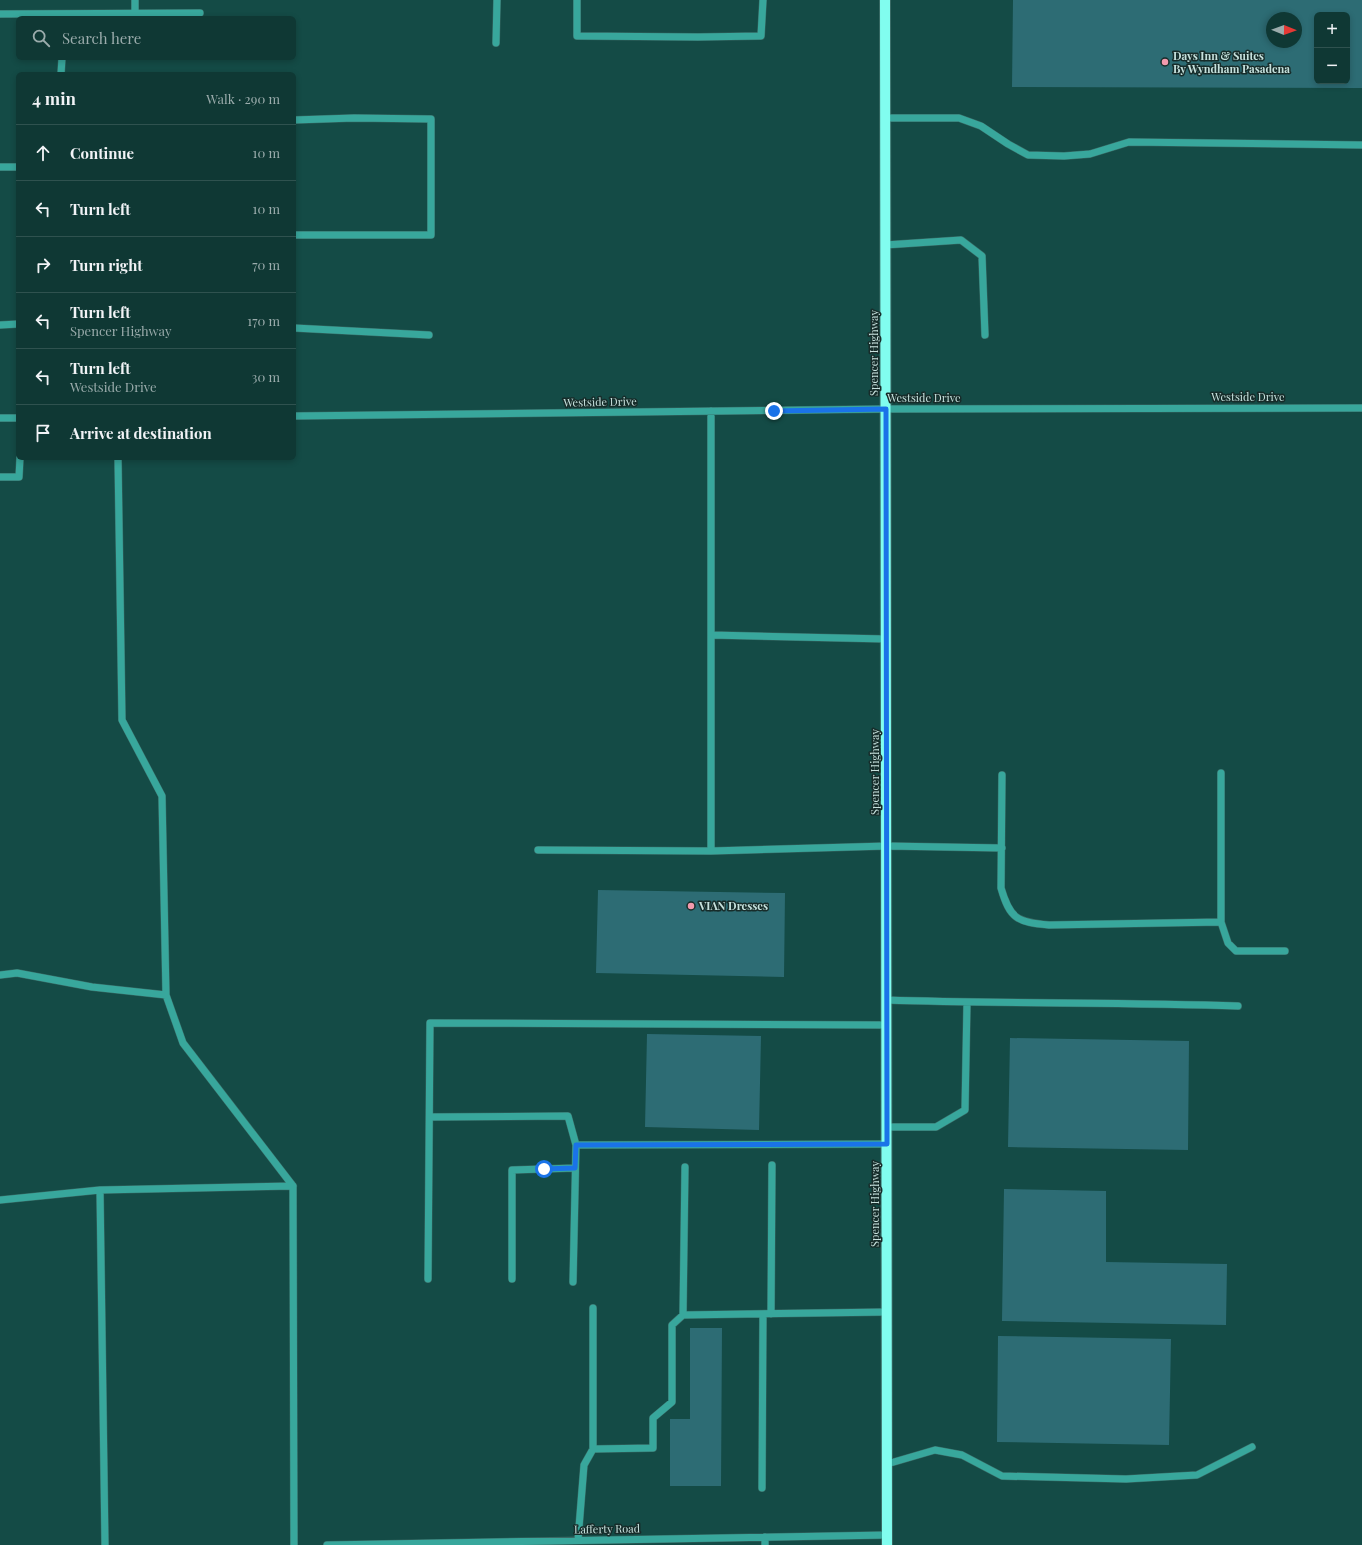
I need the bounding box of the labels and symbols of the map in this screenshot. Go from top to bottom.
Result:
north arrow [1266,12,1302,48]
place label: Days Inn & Suites By Wyndham Pasadena [1173,48,1290,76]
marker: Days Inn & Suites By Wyndham Pasadena [1160,57,1170,67]
street label: Spencer Highway [866,310,881,396]
street label: Westside Drive [1210,389,1285,404]
street label: Westside Drive [886,390,961,405]
street label: Westside Drive [562,393,637,410]
route end [765,402,783,420]
street label: Spencer Highway [867,729,882,815]
place label: VIAN Dresses [698,898,768,913]
marker: VIAN Dresses [686,901,696,911]
route start [535,1160,553,1178]
street label: Spencer Highway [867,1161,882,1247]
street label: Lafferty Road [574,1520,641,1537]

